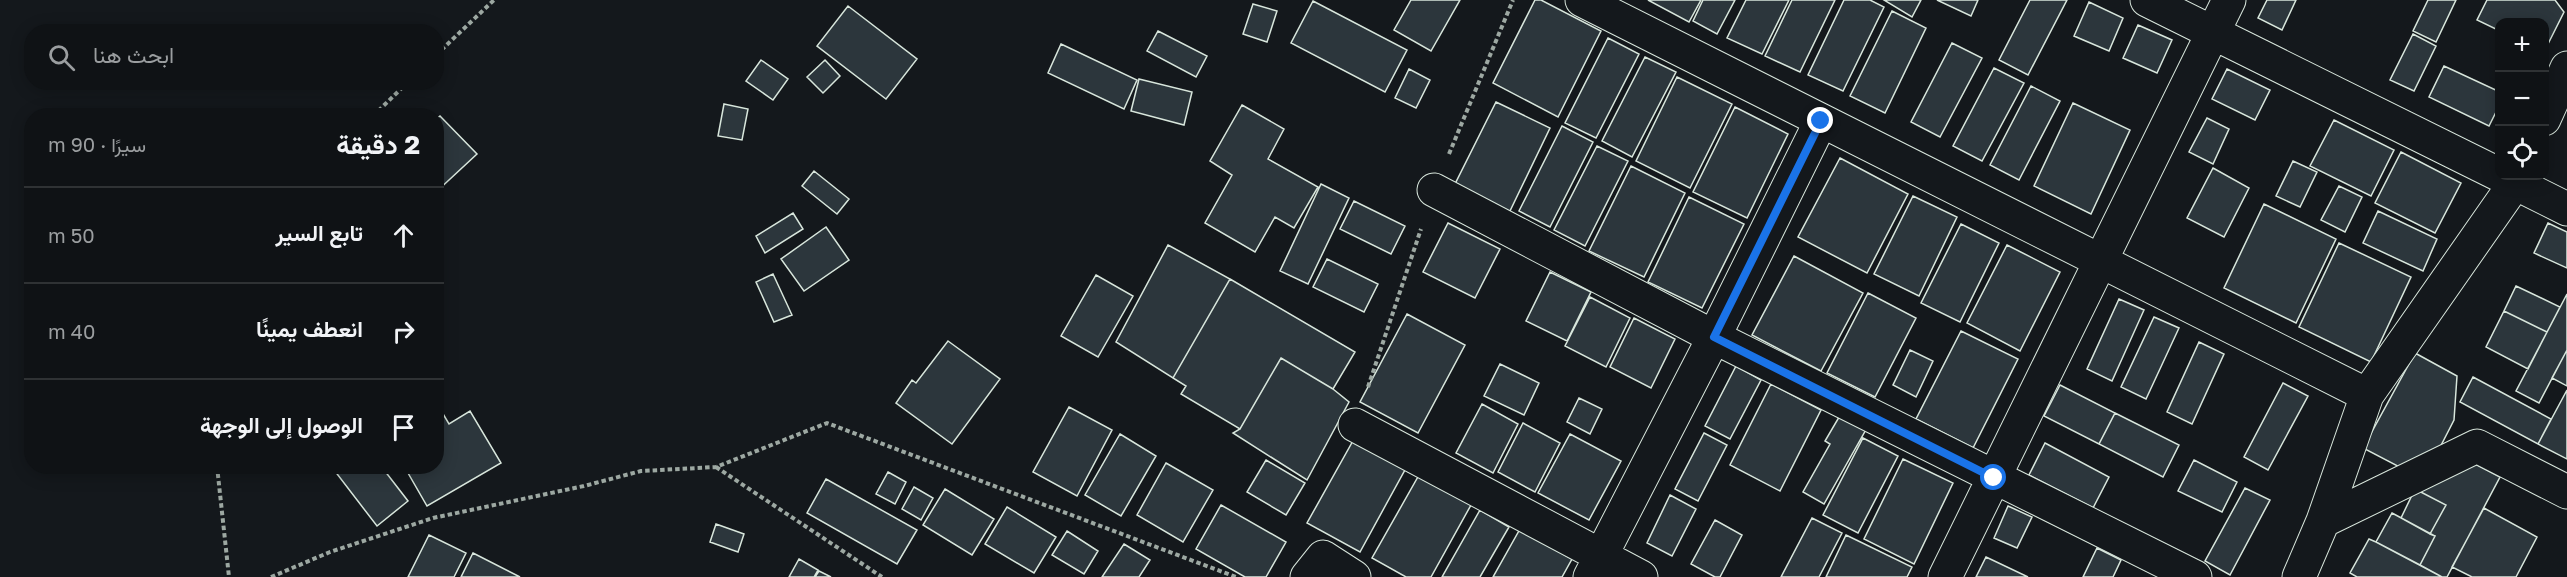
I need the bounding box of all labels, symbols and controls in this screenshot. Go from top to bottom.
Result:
map controls [2495,18,2549,180]
button: + [2495,18,2549,72]
search box [24,24,444,90]
icon: search [45,41,78,74]
text: ابحث هنا [93,41,174,68]
button: − [2495,72,2549,126]
route end [1807,107,1833,133]
button: locate [2495,126,2549,180]
text: 2 دقيقة [336,129,420,160]
text: سيرًا · 90 m [48,132,146,156]
text: تابع السير [275,219,363,246]
icon: ahead [387,219,420,252]
text: 50 m [48,223,95,247]
text: انعطف يمينًا [256,315,363,342]
icon: right [387,315,420,348]
text: 40 m [48,319,95,343]
text: الوصول إلى الوجهة [200,411,363,438]
icon: arrive [387,411,420,444]
route start [1980,464,2006,490]

